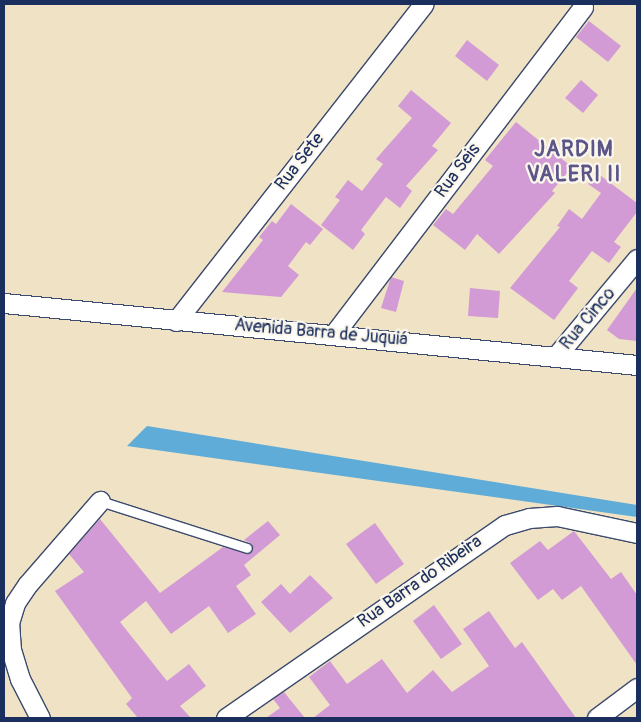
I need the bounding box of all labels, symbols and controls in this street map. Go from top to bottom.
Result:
street label: Rua Sete [271,129,329,195]
district label: JARDIM VALERI II [526,136,622,188]
street label: Rua Seis [431,140,485,202]
street label: Rua Cinco [556,283,620,355]
street label: Avenida Barra de Juquiá [233,315,409,351]
street label: Rua Barra do Ribeira [354,531,486,633]

